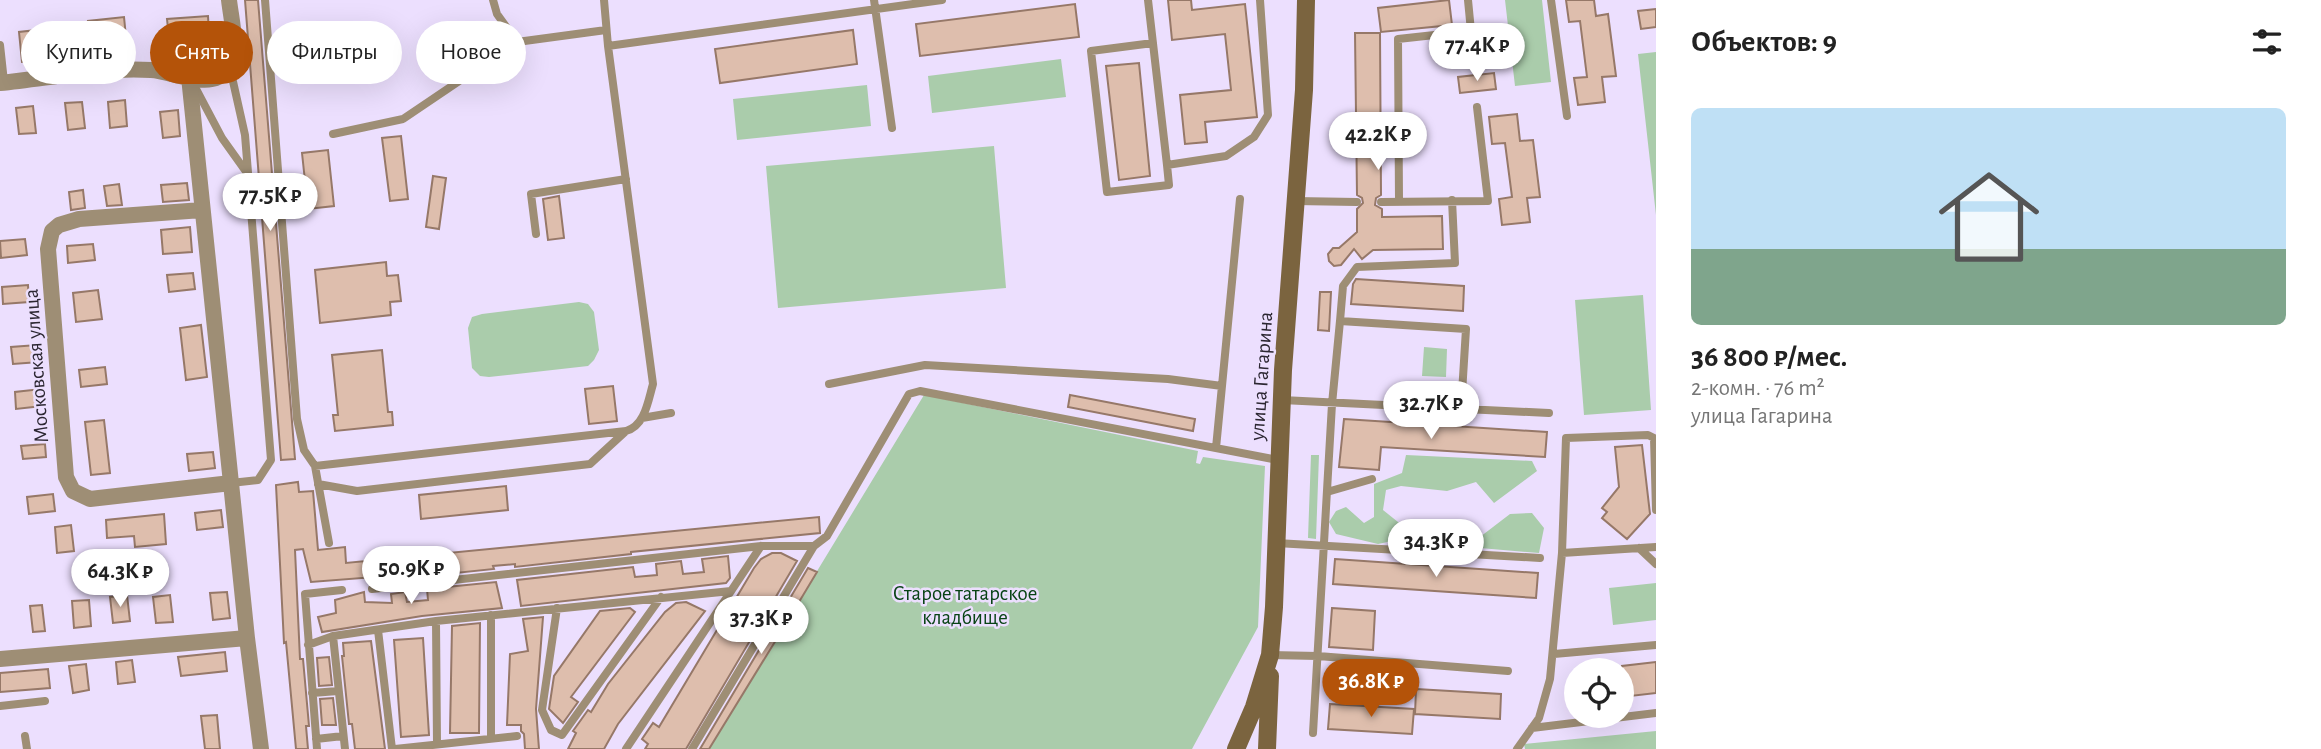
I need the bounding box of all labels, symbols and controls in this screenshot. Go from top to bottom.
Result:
chip: Купить [21,21,136,84]
chip: Снять [150,21,253,84]
chip: Фильтры [267,21,402,84]
chip: Новое [416,21,526,84]
icon: filters [2248,23,2286,61]
pin: 77.4K ₽ [1412,24,1542,83]
text: Объектов: 9 [1691,27,1837,57]
text: 77.4K ₽ [1445,34,1509,57]
pin: 42.2K ₽ [1313,113,1443,172]
text: 42.2K ₽ [1345,123,1411,146]
icon: home [1926,154,2052,280]
pin: 77.5K ₽ [205,174,335,233]
text: 77.5K ₽ [239,184,301,207]
street label: Московская улица [21,288,52,444]
street label: улица Гагарина [1246,310,1277,442]
text: 36 800 ₽/мес. [1691,342,1847,372]
text: 2-комн. · 76 m² [1691,377,1825,400]
pin: 32.7K ₽ [1366,382,1496,441]
text: 32.7K ₽ [1399,392,1463,415]
text: улица Гагарина [1691,405,1832,428]
pin: 34.3K ₽ [1371,520,1501,579]
text: 34.3K ₽ [1404,530,1468,553]
pin: 50.9K ₽ [346,546,476,606]
pin: 64.3K ₽ [55,550,185,609]
text: 50.9K ₽ [378,557,444,580]
text: 64.3K ₽ [87,560,153,583]
park label: Старое татарское кладбище [893,583,1037,628]
pin: 37.3K ₽ [696,596,826,656]
text: 37.3K ₽ [730,607,792,630]
map controls [1564,658,1634,728]
button: locate [1564,658,1634,728]
pin: 36.8K ₽ [1306,660,1436,719]
text: 36.8K ₽ [1338,670,1404,693]

